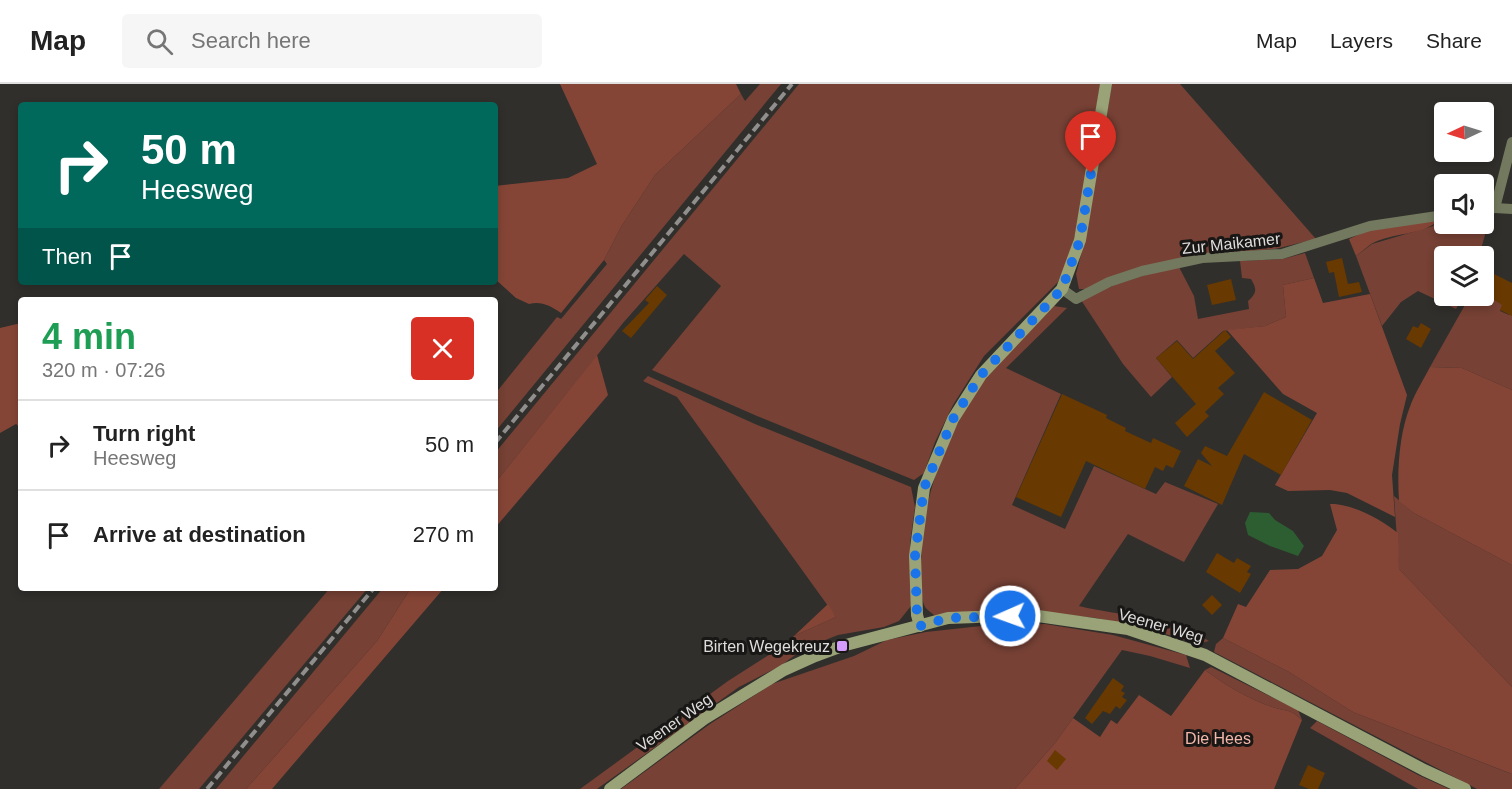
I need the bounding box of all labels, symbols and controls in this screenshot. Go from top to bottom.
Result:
search box [122,14,542,68]
text: Map [30,25,86,56]
icon: search [143,25,176,58]
text: Search here [191,28,311,53]
text: Map [1256,29,1297,52]
text: Layers [1330,29,1393,52]
text: Share [1426,29,1482,52]
north arrow [1434,102,1494,162]
map controls [1434,102,1494,306]
pin [1065,111,1116,173]
icon: arrive [1074,120,1107,153]
icon: right [42,126,120,204]
text: 50 m [141,126,237,173]
button: sound [1434,174,1494,234]
text: Heesweg [141,175,254,205]
street label: Zur Maikamer [1181,230,1282,257]
icon: arrive [104,240,137,273]
text: Then [42,244,92,269]
button: layers [1434,246,1494,306]
text: 4 min [42,316,136,357]
button: close [411,317,474,380]
text: 320 m · 07:26 [42,359,165,381]
text: Turn right [93,421,195,446]
icon: right [42,429,75,462]
text: 50 m [425,432,474,457]
text: Heesweg [93,447,176,469]
icon: arrive [42,519,75,552]
text: Arrive at destination [93,522,306,547]
text: 270 m [413,522,474,547]
position arrow [978,584,1042,648]
street label: Veener Weg [1116,605,1205,646]
place label: Birten Wegekreuz [703,638,830,655]
marker: Birten Wegekreuz [835,639,849,653]
street label: Veener Weg [633,690,715,755]
park label: Die Hees [1185,730,1251,747]

